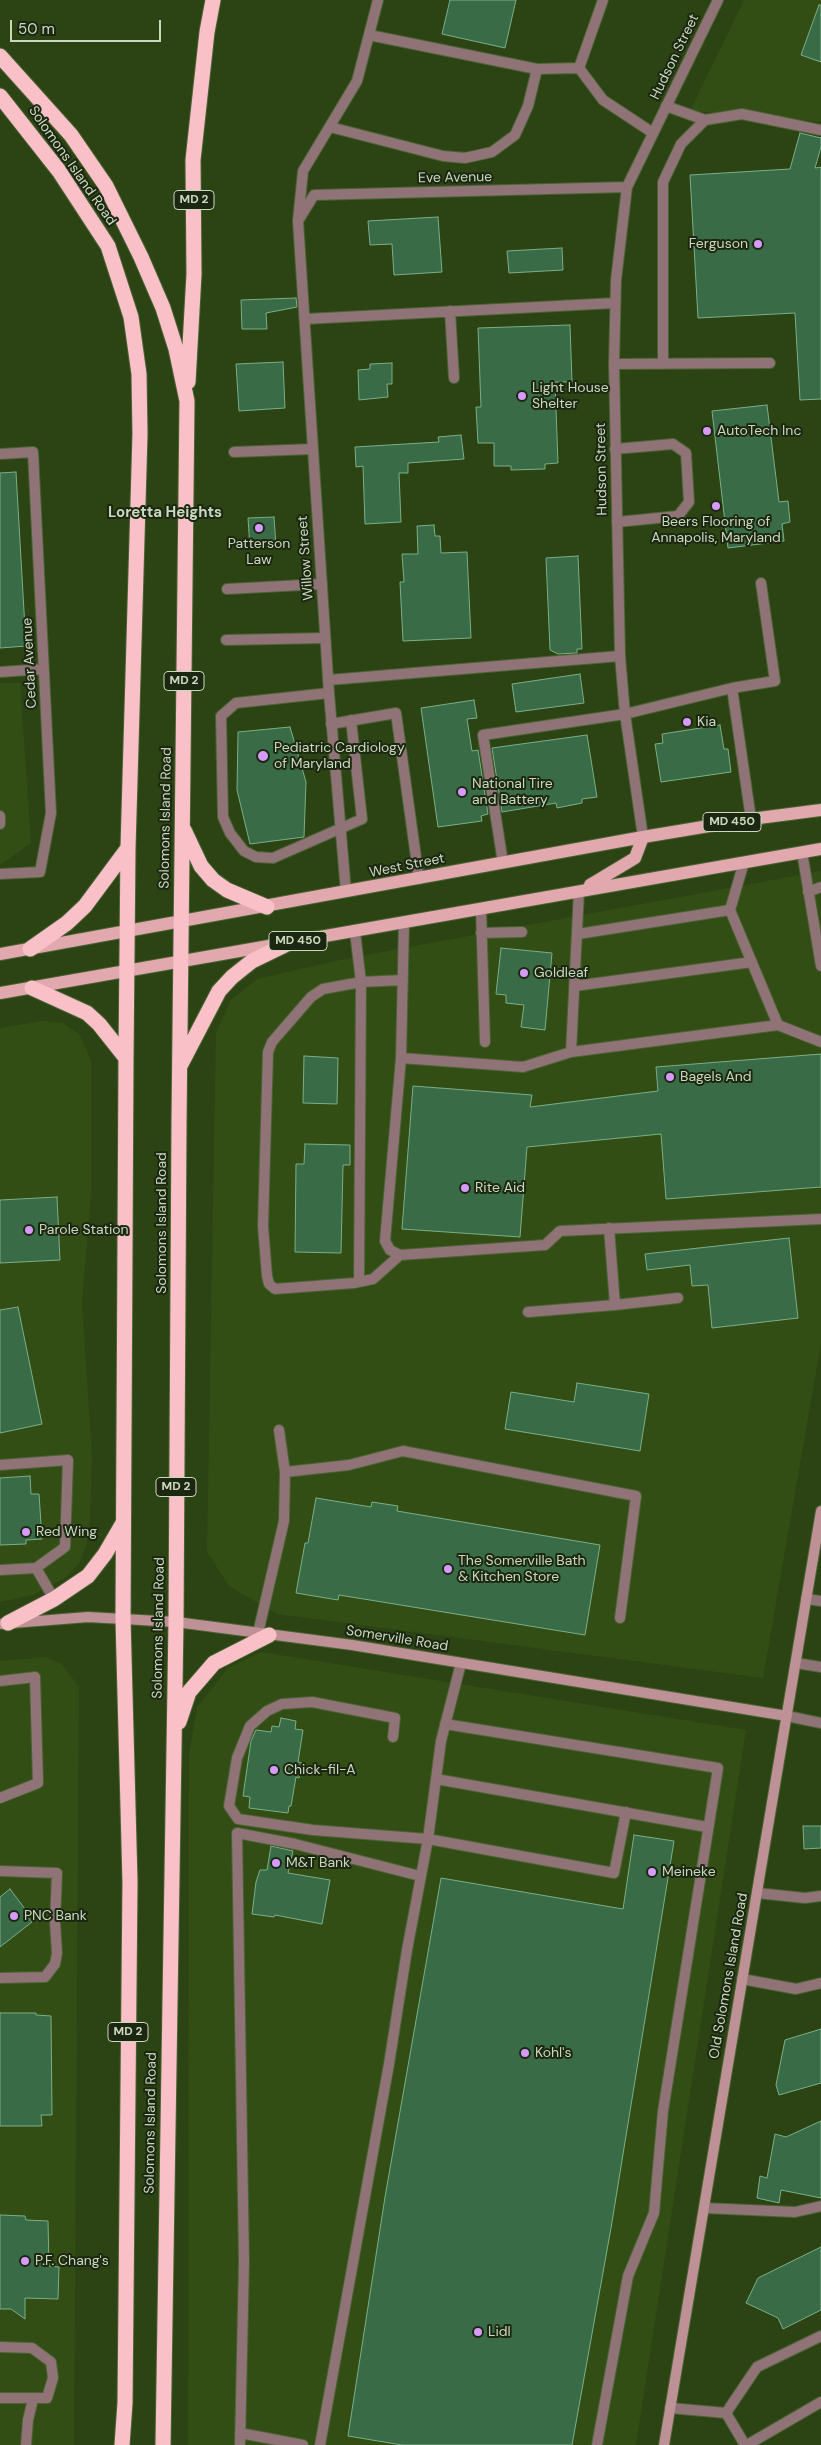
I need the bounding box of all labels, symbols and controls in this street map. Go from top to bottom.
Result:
scale bar [12,10,164,42]
street label: Hudson Street [647,11,703,103]
text: 50 m [18,19,55,39]
street label: Solomons Island Road [25,103,119,229]
street label: Eve Avenue [418,169,492,187]
road number: MD 2 [174,190,214,210]
place label: Ferguson [689,236,748,252]
marker: Ferguson [752,238,764,250]
place label: Light House Shelter [532,380,609,412]
marker: Light House Shelter [516,390,528,402]
street label: Hudson Street [593,422,611,516]
place label: AutoTech Inc [717,423,801,439]
marker: AutoTech Inc [701,425,713,437]
marker: Beers Flooring of Annapolis, Maryland [710,500,722,512]
district label: Loretta Heights [108,504,222,522]
place label: Beers Flooring of Annapolis, Maryland [651,514,781,546]
street label: Willow Street [295,515,317,601]
marker: Patterson Law [253,522,265,534]
place label: Patterson Law [228,536,290,568]
street label: Cedar Avenue [19,617,41,709]
road number: MD 2 [164,671,204,690]
place label: Kia [697,714,716,730]
marker: Kia [681,716,693,728]
place label: Pediatric Cardiology of Maryland [274,740,405,772]
street label: Solomons Island Road [156,747,176,889]
marker: Pediatric Cardiology of Maryland [256,749,270,763]
place label: National Tire and Battery [472,776,553,809]
marker: National Tire and Battery [456,786,468,798]
road number: MD 450 [703,812,761,832]
street label: West Street [368,850,446,882]
road number: MD 450 [269,931,327,950]
place label: Goldleaf [534,965,588,981]
marker: Goldleaf [518,967,530,979]
place label: Bagels And [680,1069,752,1085]
marker: Bagels And [664,1071,676,1083]
street label: Solomons Island Road [154,1152,170,1294]
place label: Rite Aid [475,1180,525,1196]
marker: Rite Aid [459,1182,471,1194]
place label: Parole Station [39,1222,129,1238]
marker: Parole Station [23,1224,35,1236]
road number: MD 2 [156,1478,196,1496]
place label: Red Wing [36,1524,97,1540]
marker: Red Wing [20,1526,32,1538]
place label: The Somerville Bath & Kitchen Store [458,1553,586,1585]
street label: Solomons Island Road [149,1557,169,1699]
marker: The Somerville Bath & Kitchen Store [442,1563,454,1575]
street label: Somerville Road [345,1623,449,1655]
place label: Chick-fil-A [284,1762,356,1778]
marker: Chick-fil-A [268,1764,280,1776]
place label: M&T Bank [286,1855,350,1871]
marker: M&T Bank [270,1857,282,1869]
place label: Meineke [662,1864,716,1880]
marker: Meineke [646,1866,658,1878]
street label: Old Solomons Island Road [706,1892,752,2060]
place label: PNC Bank [24,1908,87,1924]
marker: PNC Bank [8,1910,20,1922]
road number: MD 2 [108,2022,148,2041]
place label: Kohl's [535,2045,571,2061]
marker: Kohl's [519,2047,531,2059]
street label: Solomons Island Road [141,2052,161,2194]
place label: P.F. Chang's [35,2253,109,2269]
marker: P.F. Chang's [19,2255,31,2267]
place label: Lidl [488,2324,511,2340]
marker: Lidl [472,2326,484,2338]

